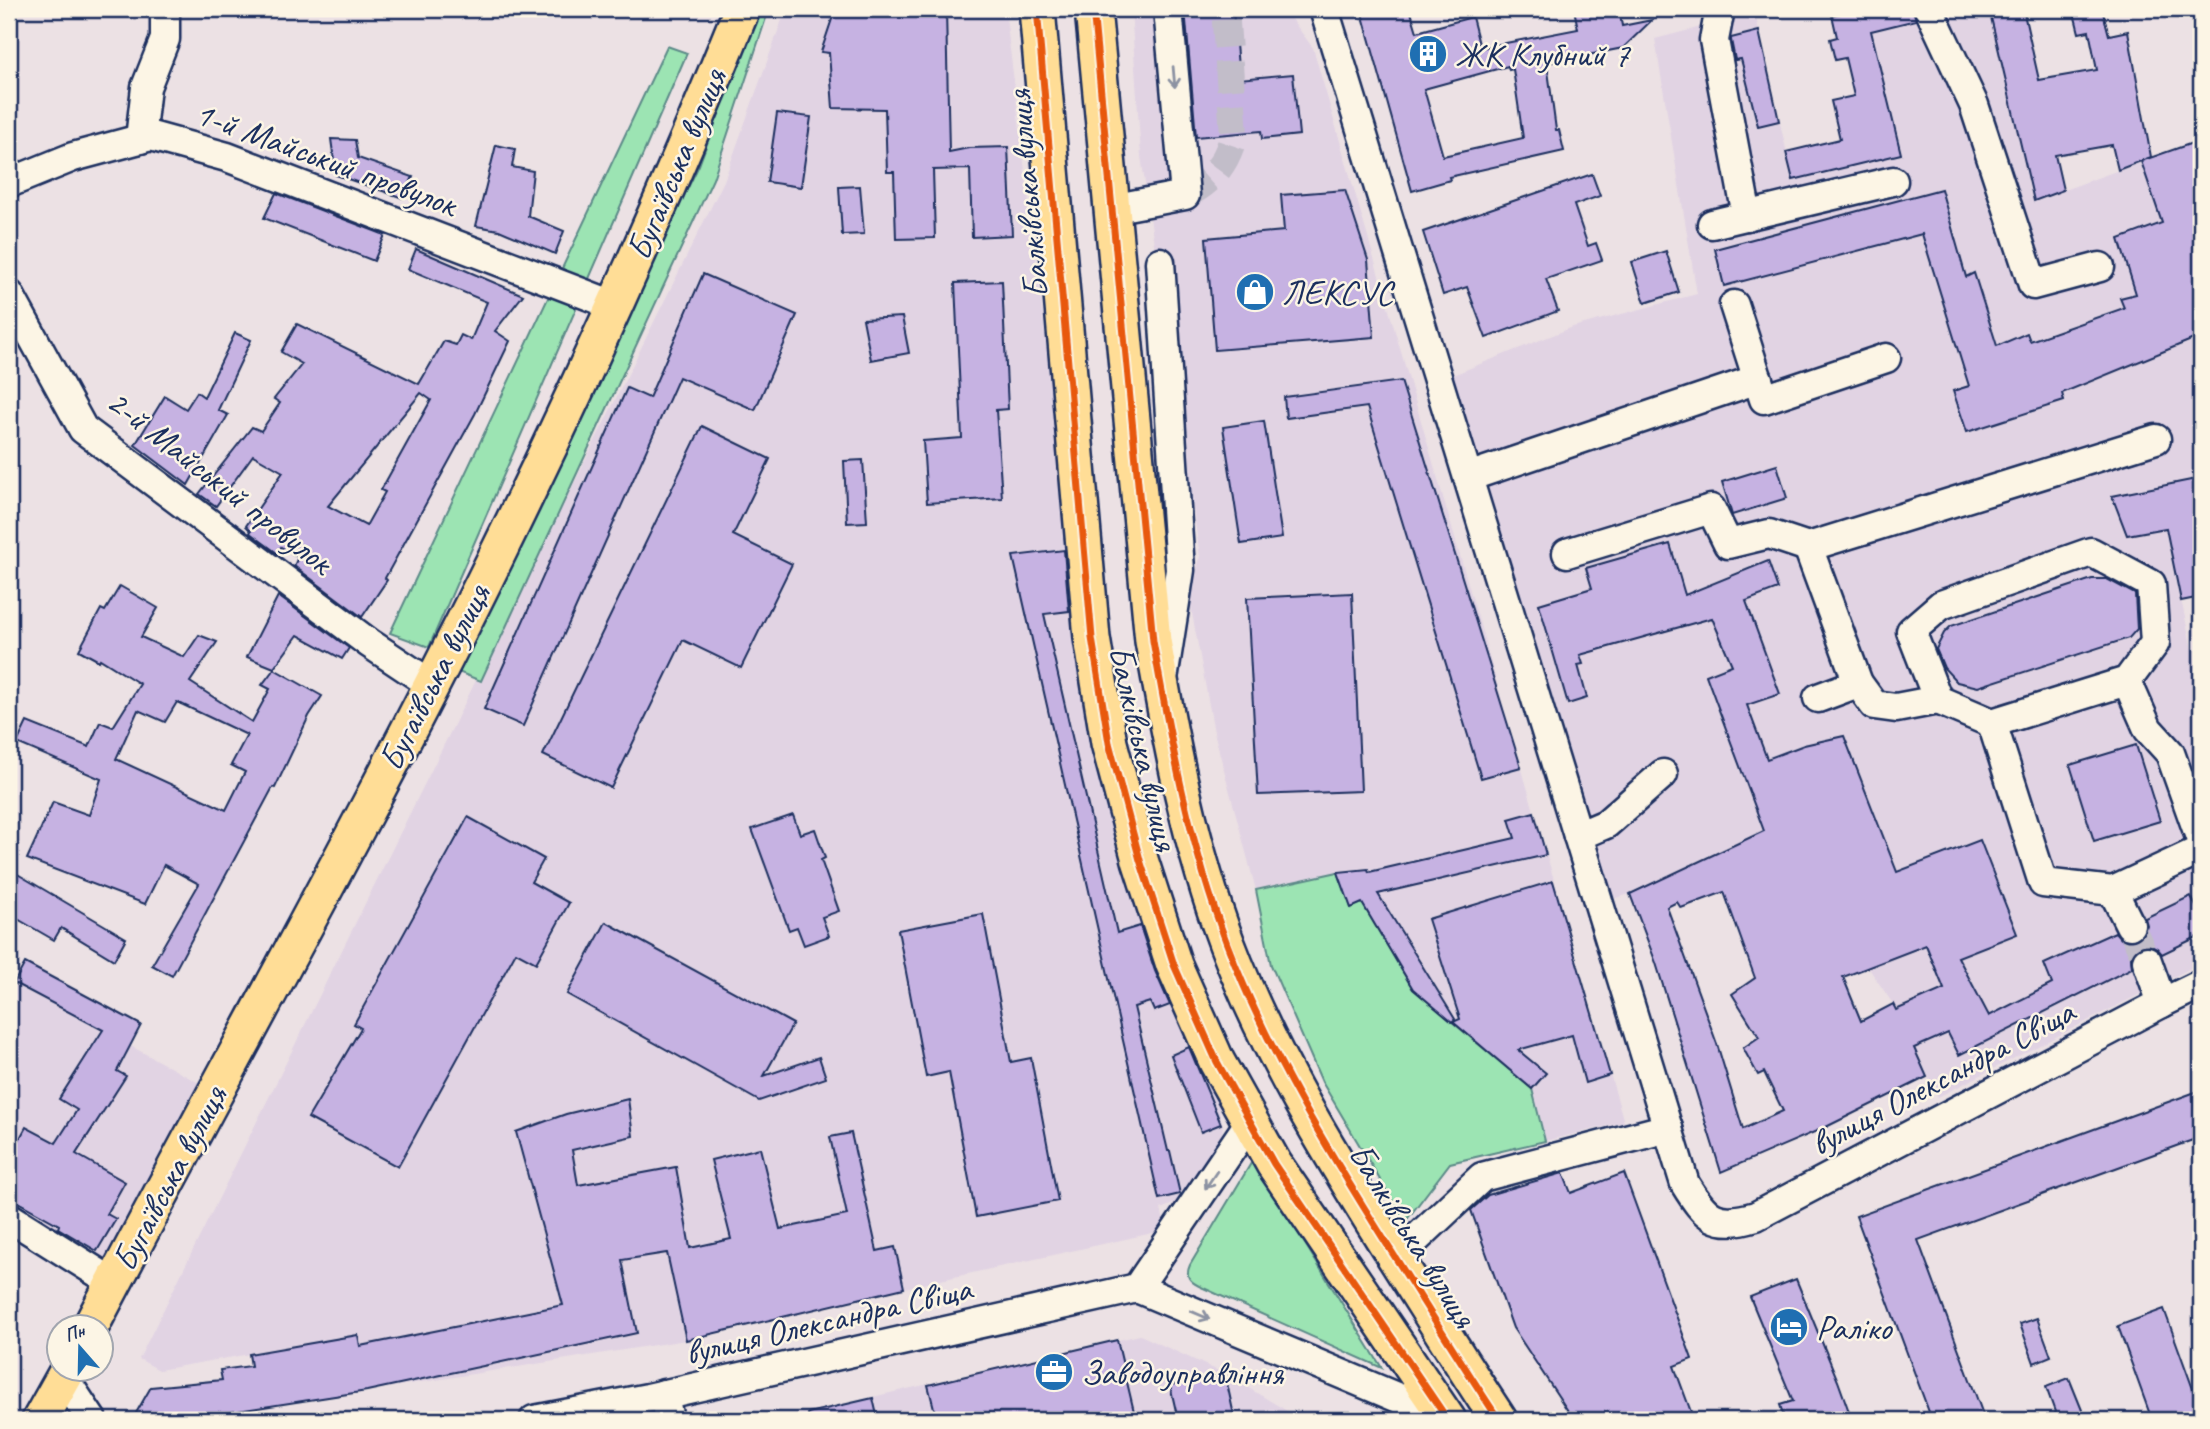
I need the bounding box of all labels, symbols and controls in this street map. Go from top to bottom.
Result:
place label: ЖК Клубний 7 [1455,32,1632,77]
building icon: ЖК Клубний 7 [1407,33,1449,75]
street label: Бугаївська вулиця [616,61,737,267]
one-way arrow [1168,65,1181,88]
street label: Балківська вулиця [996,87,1059,300]
street label: 1-й Майський провулок [189,90,466,228]
place label: ЛЕКСУС [1282,270,1396,315]
shop icon: ЛЕКСУС [1234,271,1276,313]
street label: 2-й Майський провулок [98,379,344,586]
street label: Бугаївська вулиця [368,575,501,778]
street label: Балківська вулиця [1098,641,1189,856]
street label: вулиця Олександра Свіща [1803,988,2084,1166]
street label: Бугаївська вулиця [102,1077,238,1279]
street label: Балківська вулиця [1338,1135,1488,1337]
one-way arrow [1204,1170,1218,1189]
street label: вулиця Олександра Свіща [681,1265,978,1375]
place label: Раліко [1816,1305,1893,1350]
hotel icon: Раліко [1768,1306,1810,1348]
one-way arrow [1189,1309,1210,1322]
north arrow [46,1314,116,1384]
text: Пн [61,1318,89,1348]
place label: Заводоуправління [1081,1350,1284,1395]
office icon: Заводоуправління [1033,1351,1075,1393]

